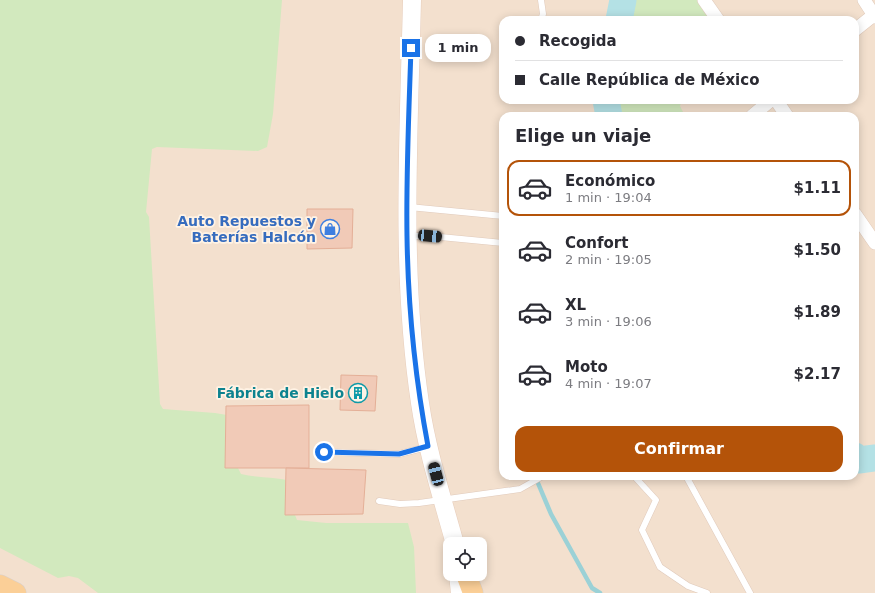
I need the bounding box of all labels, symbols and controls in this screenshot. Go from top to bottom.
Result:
text: Recogida [539,32,617,50]
callout: 1 min [425,34,491,62]
route end [402,39,420,57]
text: 1 min [438,40,478,55]
text: Calle República de México [539,71,759,89]
text: Elige un viaje [515,125,651,146]
icon: car [517,170,553,206]
text: Económico [565,172,655,190]
text: $1.11 [794,179,841,197]
text: 1 min · 19:04 [565,190,652,205]
place label: Auto Repuestos y Baterías Halcón [177,213,316,245]
shop icon: Auto Repuestos y Baterías Halcón [319,218,341,240]
car [418,229,442,243]
icon: car [517,232,553,268]
text: Confort [565,234,628,252]
text: $1.50 [794,241,841,259]
text: 2 min · 19:05 [565,252,652,267]
icon: car [517,294,553,330]
text: XL [565,296,586,314]
text: $1.89 [794,303,841,321]
text: 3 min · 19:06 [565,314,652,329]
icon: car [517,356,553,392]
text: Moto [565,358,608,376]
text: $2.17 [794,365,841,383]
text: 4 min · 19:07 [565,376,652,391]
building icon: Fábrica de Hielo [347,382,369,404]
place label: Fábrica de Hielo [217,385,344,401]
button: Confirmar [515,426,843,472]
route start [315,443,333,461]
car [427,461,445,487]
map controls [443,537,487,581]
button: locate [443,537,487,581]

